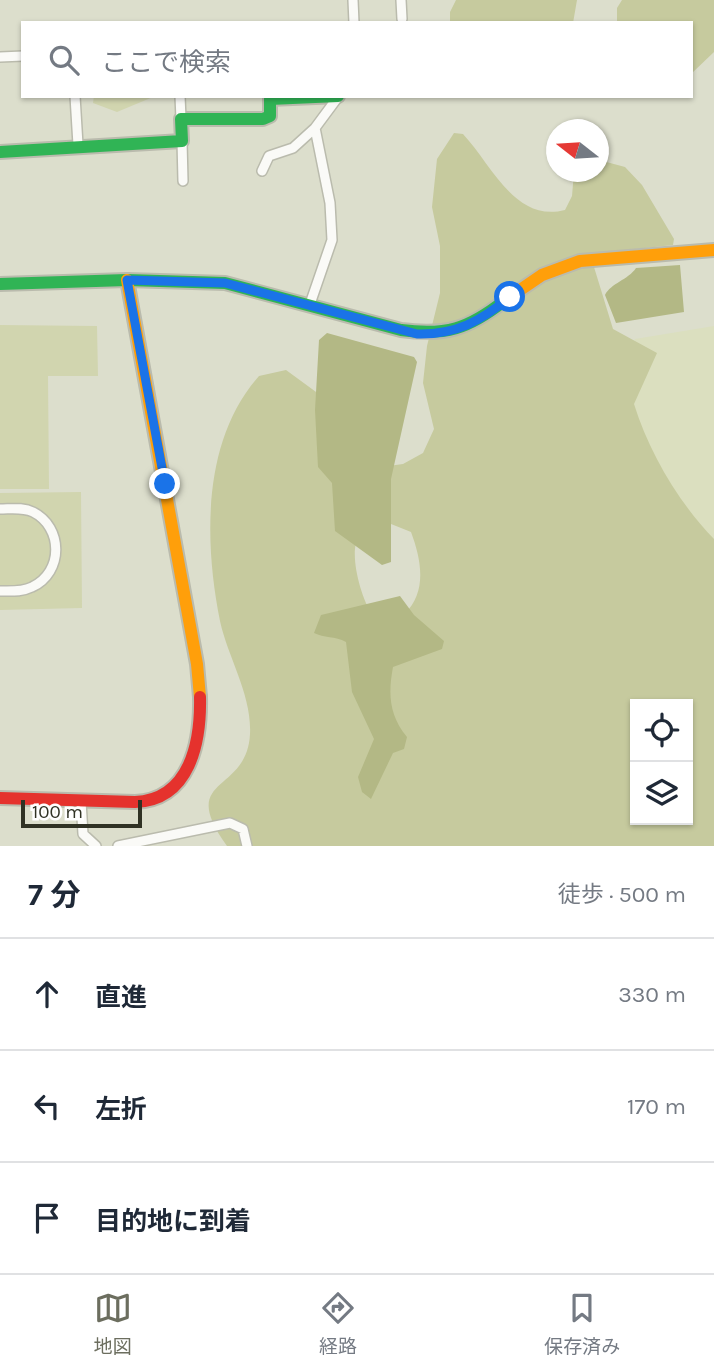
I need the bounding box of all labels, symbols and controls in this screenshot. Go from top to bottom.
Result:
search box [21,21,693,98]
icon: search [45,41,83,79]
text: ここで検索 [101,47,231,78]
north arrow [546,119,609,182]
route start [494,281,525,312]
route end [149,468,180,499]
map controls [630,699,693,825]
button: locate [630,699,693,762]
button: layers [630,762,693,825]
scale bar [21,797,142,829]
text: 100 m [32,801,83,823]
text: 7 分 [28,877,81,913]
text: 徒歩 · 500 m [558,881,686,908]
icon: ahead [28,975,66,1013]
text: 330 m [618,981,686,1008]
text: 直進 [95,982,147,1013]
icon: left [28,1087,66,1125]
text: 170 m [627,1093,686,1120]
text: 左折 [95,1094,147,1125]
icon: arrive [28,1199,66,1237]
text: 目的地に到着 [95,1206,251,1237]
tab: 地図 [94,1289,132,1358]
tab: 経路 [319,1289,357,1358]
tab: 保存済み [544,1289,620,1358]

